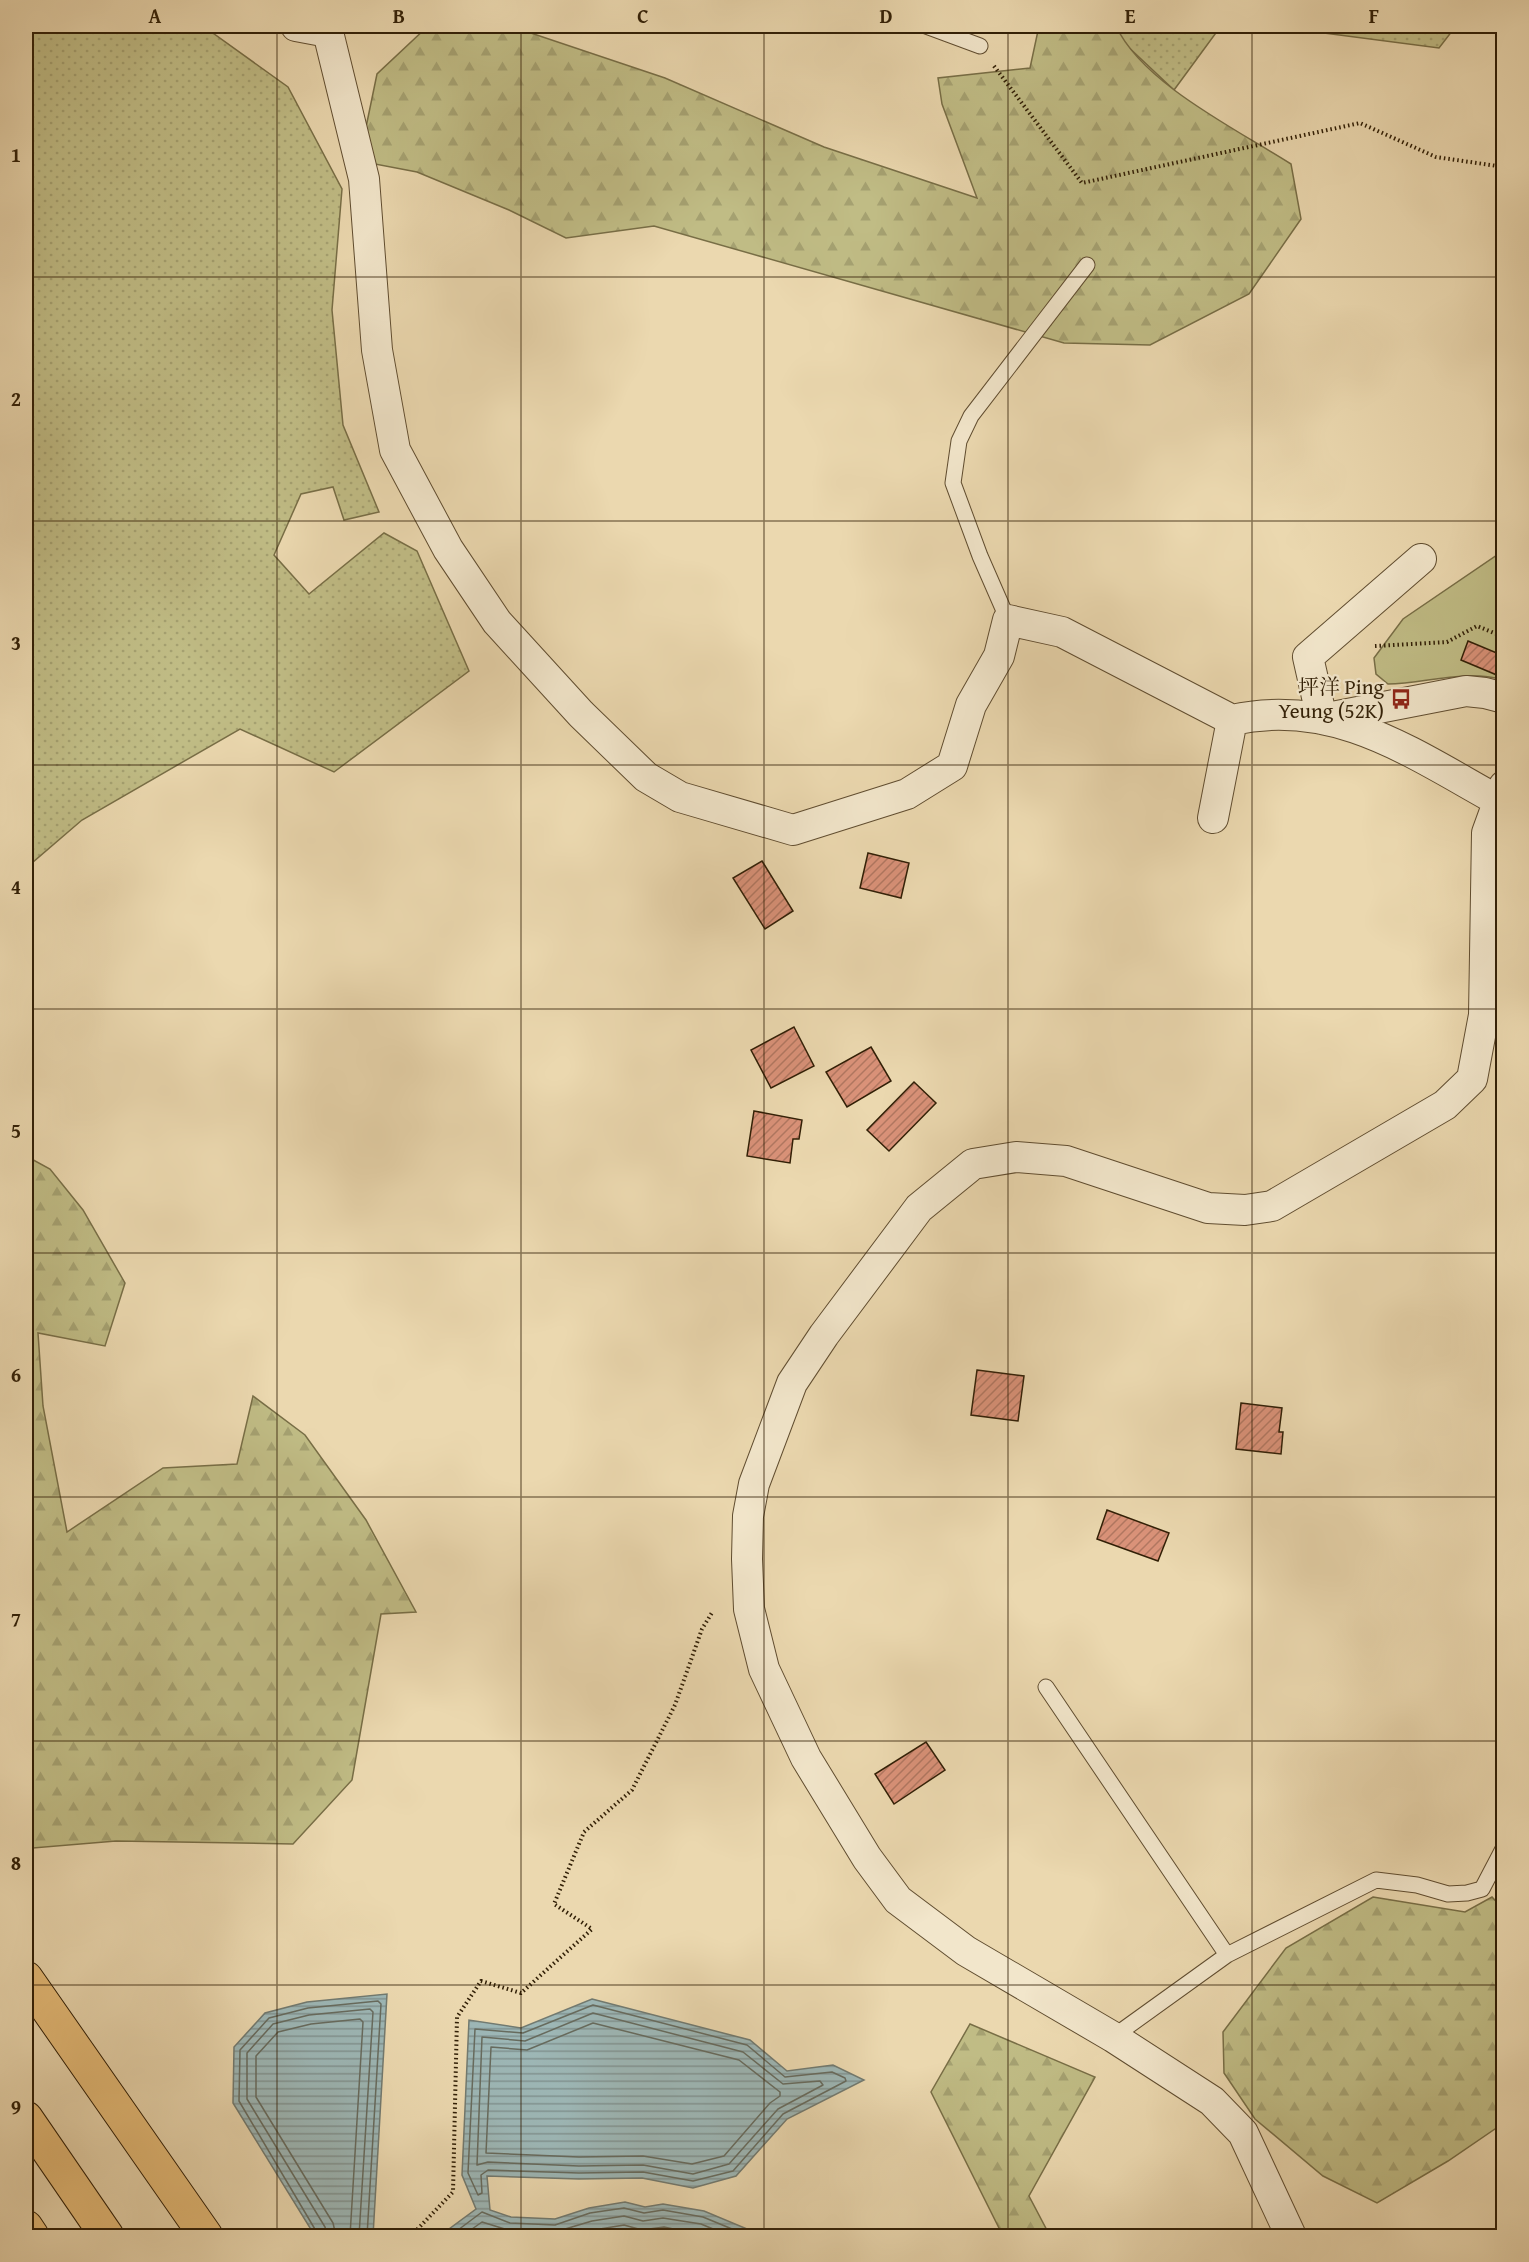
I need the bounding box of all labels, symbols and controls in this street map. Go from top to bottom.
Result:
text: A [149,1,162,30]
text: B [393,1,405,30]
text: C [637,1,649,30]
text: D [879,1,893,30]
text: E [1125,1,1136,30]
text: F [1369,1,1379,30]
text: 1 [11,140,21,169]
text: 2 [11,384,21,413]
text: 3 [11,628,21,657]
place label: 坪洋 Ping Yeung (52K) [1278,671,1385,726]
bus stop icon: 坪洋 Ping Yeung (52K) [1389,687,1413,711]
text: 4 [11,872,21,901]
text: 5 [11,1116,21,1145]
text: 6 [11,1360,21,1389]
text: 7 [11,1604,21,1633]
text: 8 [11,1848,21,1877]
text: 9 [11,2092,21,2121]

